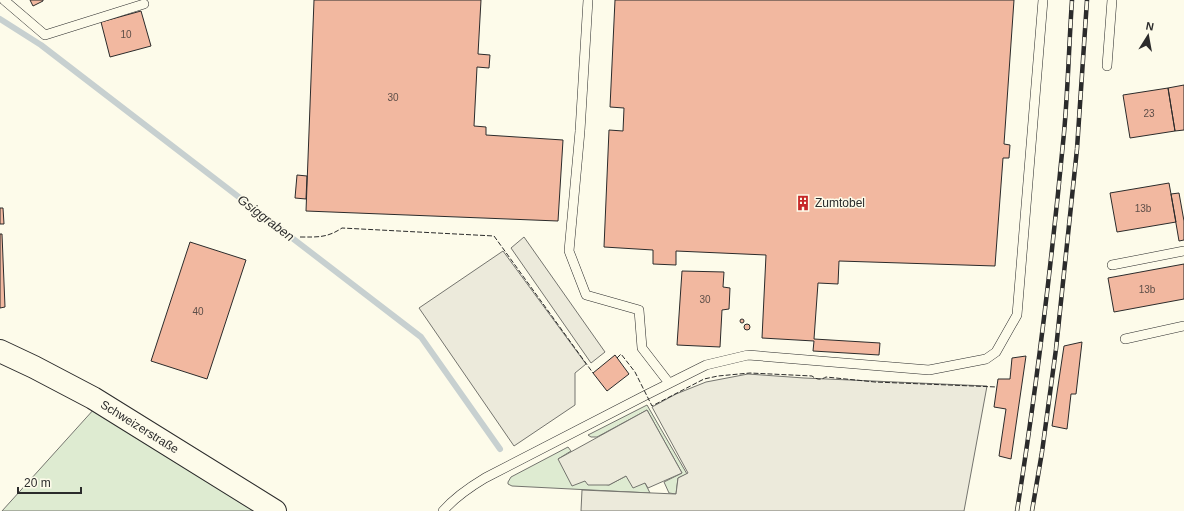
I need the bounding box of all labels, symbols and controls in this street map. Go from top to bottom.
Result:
north arrow [1128,16,1168,56]
text: N [1145,20,1155,33]
house number: 10 [120,29,132,40]
house number: 30 [387,92,399,103]
house number: 23 [1143,108,1155,119]
water label: Gsiggraben [235,192,297,244]
building icon: Zumtobel [794,194,812,212]
place label: Zumtobel [815,196,865,210]
house number: 13b [1135,203,1152,214]
house number: 13b [1139,284,1156,295]
house number: 30 [699,294,711,305]
house number: 40 [192,306,204,317]
street label: Schweizerstraße [98,397,182,457]
scale bar [18,469,81,495]
text: 20 m [24,476,51,490]

